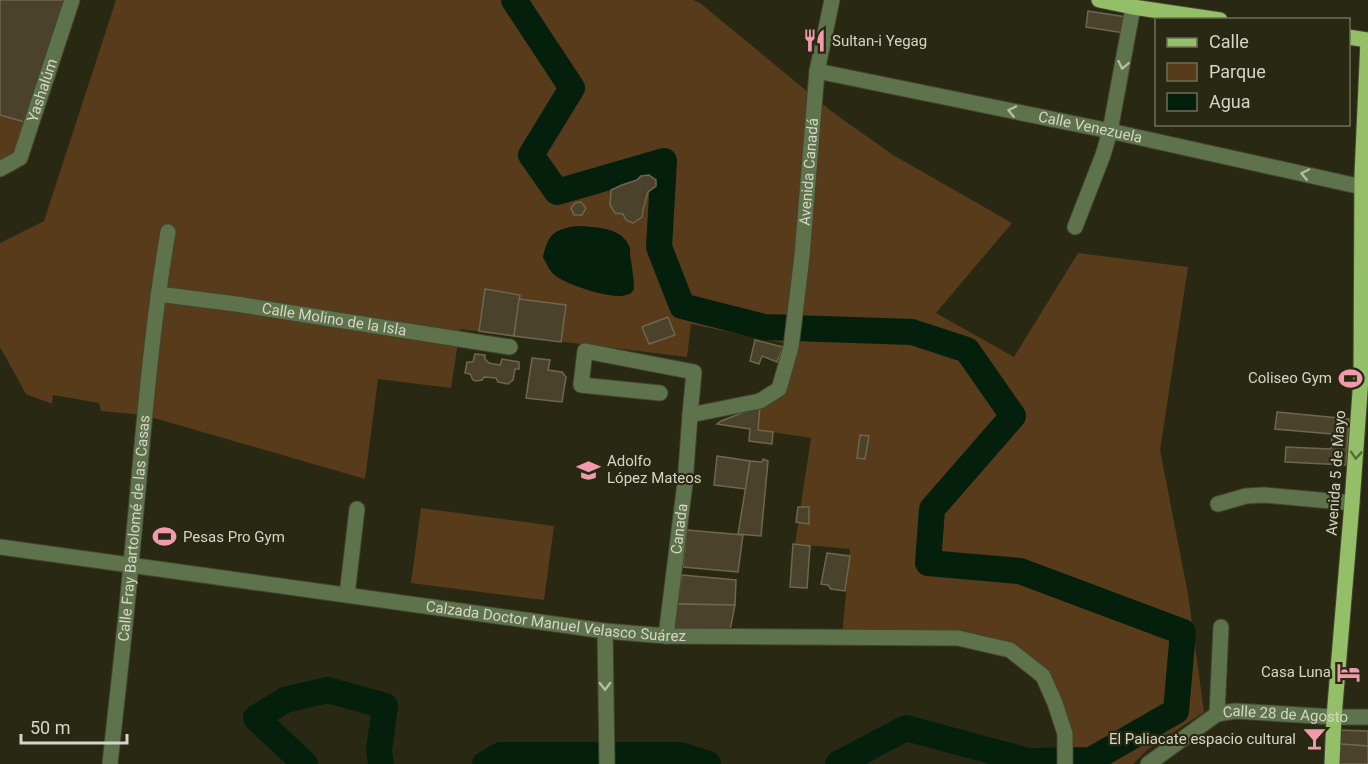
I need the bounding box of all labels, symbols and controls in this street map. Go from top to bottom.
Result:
legend [1155,18,1350,126]
restaurant icon: Sultan-i Yegag [801,28,827,54]
text: Calle [1209,31,1249,52]
place label: Sultan-i Yegag [832,32,927,50]
street label: Yashalúm [23,56,61,125]
one-way arrow [1117,60,1130,70]
text: Parque [1209,61,1266,82]
text: Agua [1209,91,1251,112]
one-way arrow [1007,105,1017,118]
street label: Calle Venezuela [1037,108,1144,147]
street label: Avenida Canadá [795,117,822,226]
one-way arrow [1300,169,1310,182]
street label: Calle Molino de la Isla [261,299,408,340]
sports icon: Coliseo Gym [1337,365,1363,391]
place label: Coliseo Gym [1248,369,1332,387]
street label: Avenida 5 de Mayo [1323,410,1349,536]
street label: Calle Fray Bartolomé de las Casas [114,414,154,642]
one-way arrow [1350,451,1363,460]
place label: Adolfo López Mateos [607,452,702,487]
school or university icon: Adolfo López Mateos [576,457,602,483]
street label: Canada [667,502,691,555]
sports icon: Pesas Pro Gym [152,524,178,550]
place label: Pesas Pro Gym [183,528,285,546]
street label: Calzada Doctor Manuel Velasco Suárez [425,597,686,645]
hotel icon: Casa Luna [1336,659,1362,685]
place label: Casa Luna [1261,663,1331,681]
one-way arrow [599,682,612,691]
street label: Calle 28 de Agosto [1221,702,1348,726]
scale bar [21,707,128,745]
text: 50 m [30,717,70,738]
bar icon: El Paliacate espacio cultural [1301,726,1327,752]
place label: El Paliacate espacio cultural [1109,730,1296,748]

